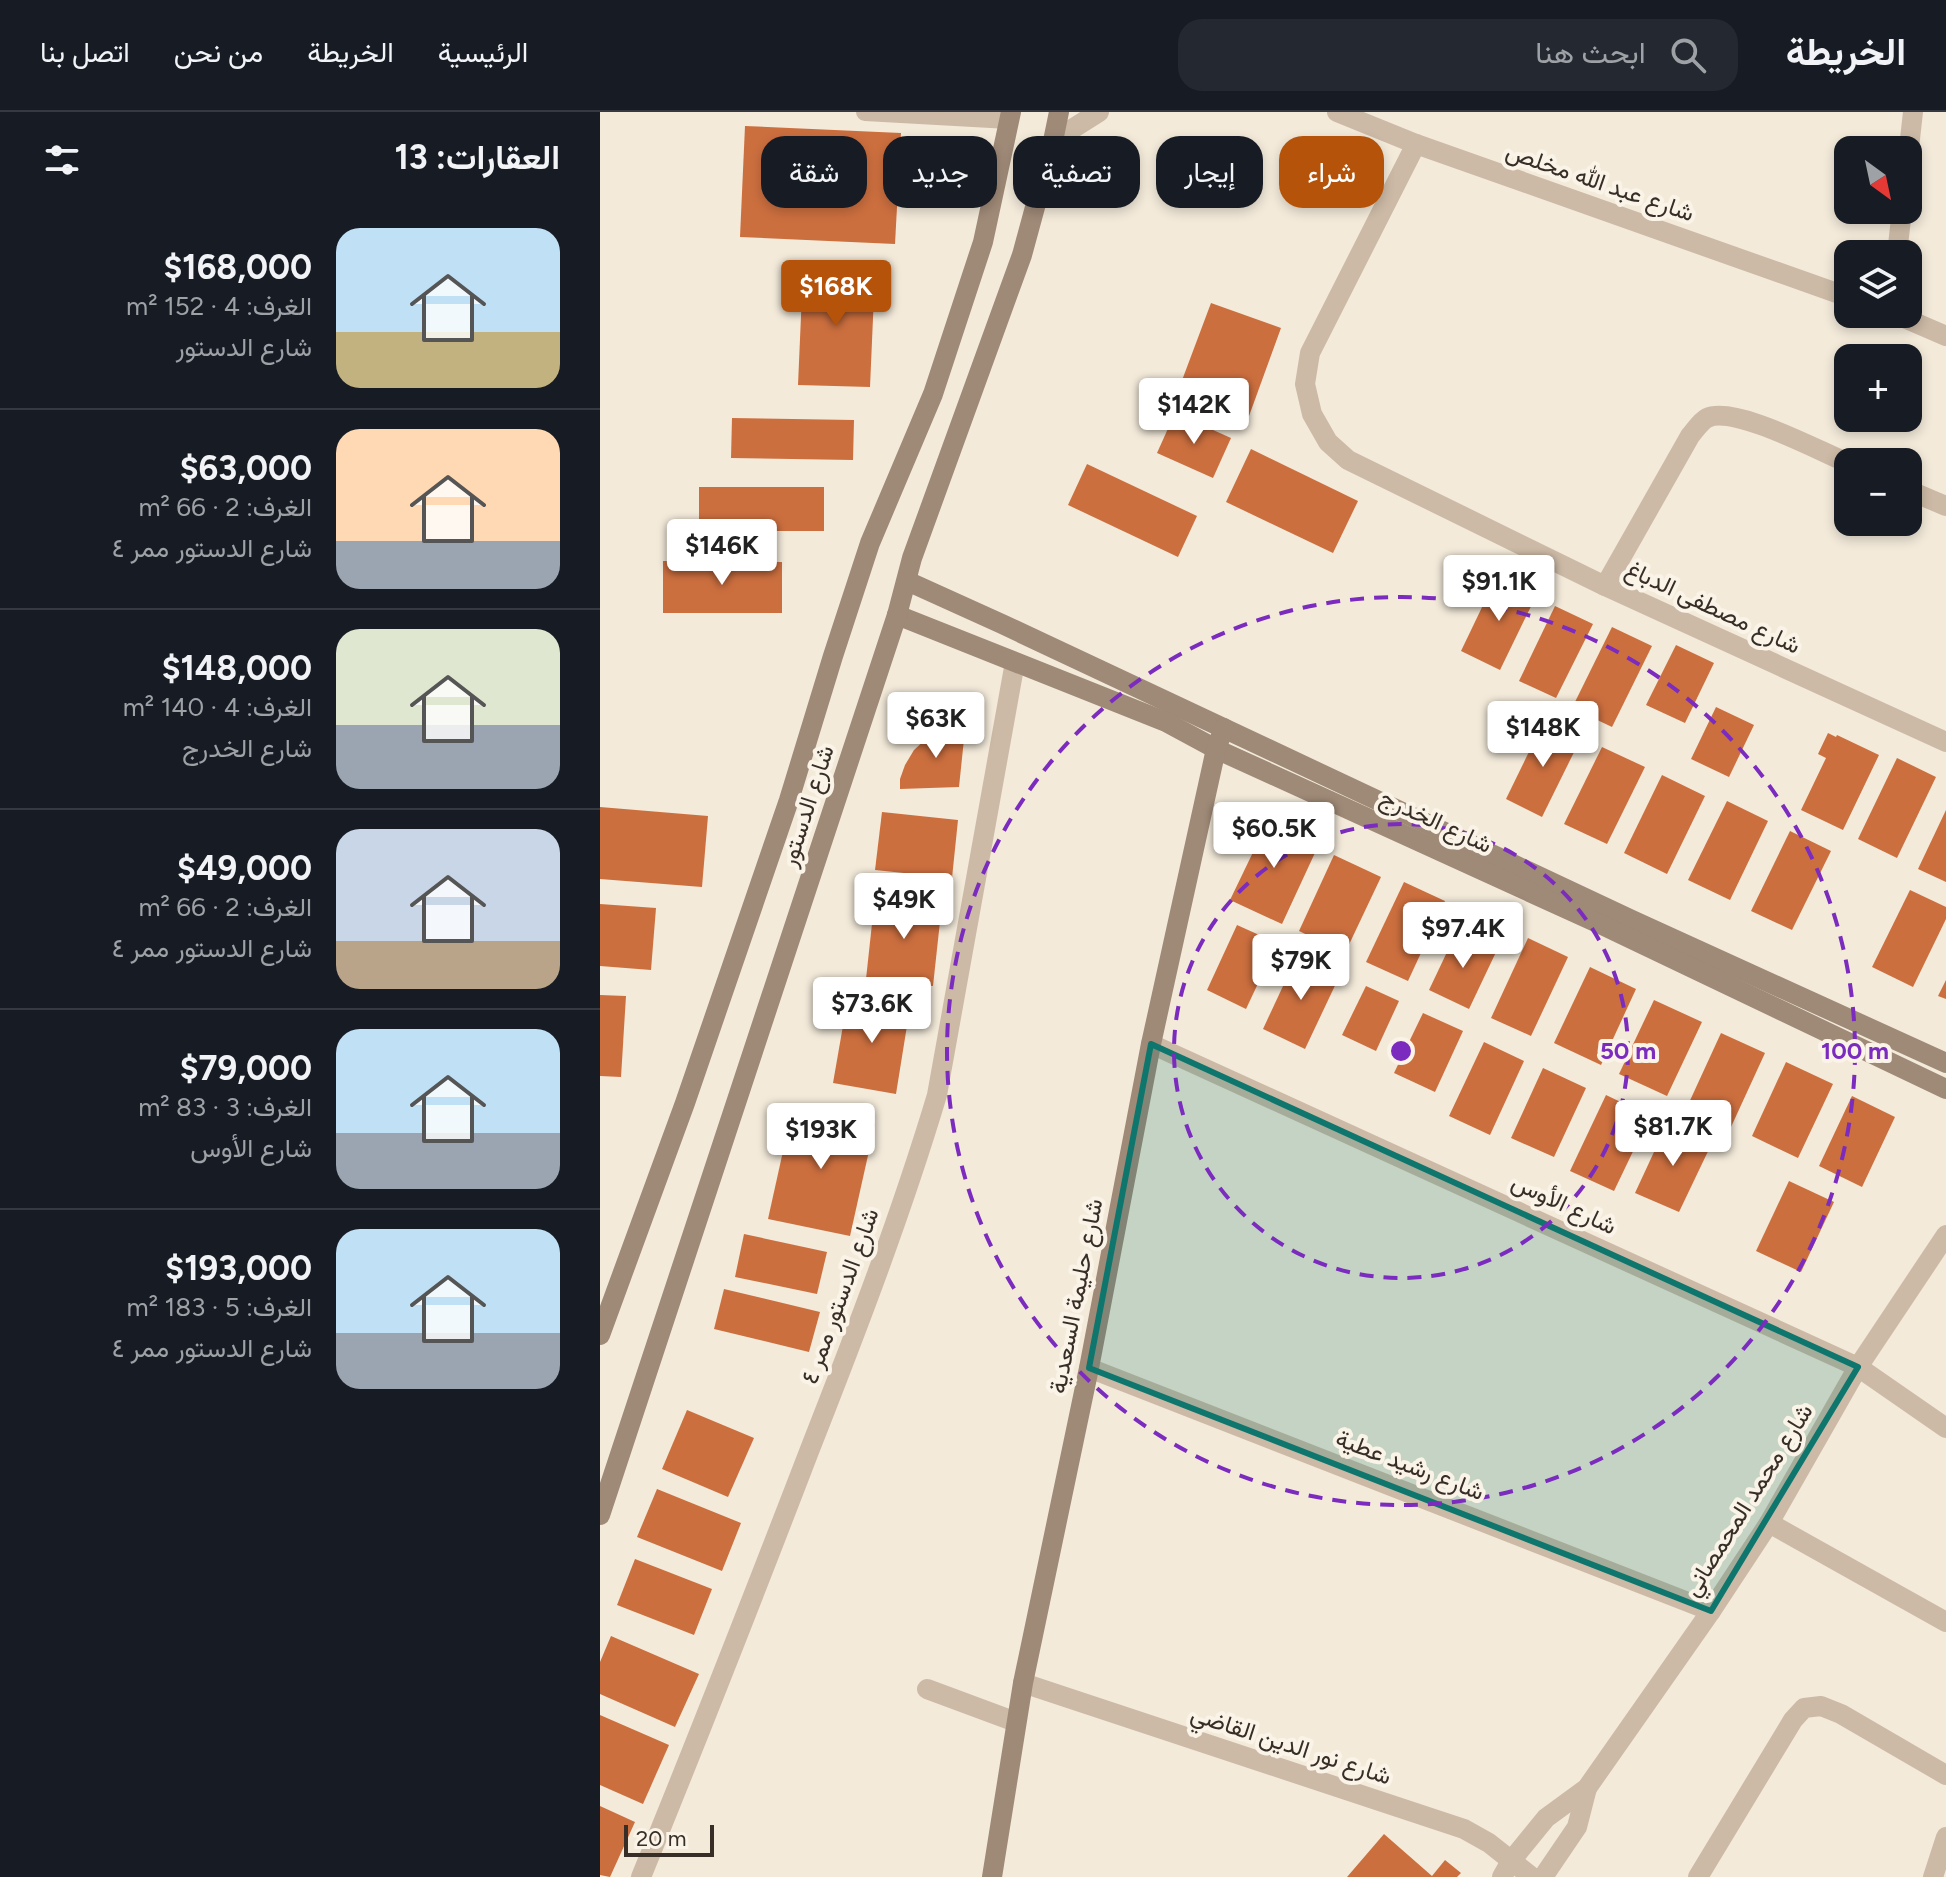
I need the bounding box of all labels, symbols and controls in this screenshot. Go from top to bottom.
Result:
search box [1178,19,1738,91]
text: الخريطة [1786,29,1906,75]
icon: search [1666,33,1710,77]
text: ابحث هنا [1535,34,1646,71]
text: اتصل بنا [40,35,130,69]
text: من نحن [174,35,263,69]
text: الخريطة [307,35,394,69]
text: الرئيسية [438,35,528,69]
chip: شقة [761,136,867,208]
chip: جديد [883,136,997,208]
chip: تصفية [1013,136,1140,208]
chip: إيجار [1156,136,1263,208]
chip: شراء [1279,136,1384,208]
street label: شارع عبد الله مخلص [1502,136,1698,229]
north arrow [1834,136,1922,224]
map controls [1834,136,1922,536]
text: العقارات: 13 [394,137,560,178]
icon: filters [40,138,84,182]
button: layers [1834,240,1922,328]
text: $168,000 [163,247,312,288]
icon: home [400,260,496,356]
pin: $168K [780,260,892,328]
text: $168K [799,270,873,302]
text: الغرف: 4 · 152 m² [126,290,312,322]
text: شارع الدستور [176,331,312,363]
button: + [1834,344,1922,432]
pin: $142K [1138,378,1250,446]
text: $142K [1157,388,1231,420]
text: $63,000 [180,448,312,489]
button: − [1834,448,1922,536]
icon: home [400,461,496,557]
text: الغرف: 2 · 66 m² [138,491,312,523]
pin: $146K [666,519,778,587]
text: $146K [685,529,759,561]
text: شارع الدستور ممر ٤ [112,532,312,564]
street label: شارع مصطفى الدباغ [1620,553,1805,662]
pin: $91.1K [1434,555,1564,623]
text: $91.1K [1461,565,1537,597]
text: $148,000 [162,648,312,689]
icon: home [400,661,496,757]
text: الغرف: 4 · 140 m² [123,691,312,723]
pin: $63K [889,692,983,760]
pin: $148K [1487,701,1599,769]
text: $63K [905,702,967,734]
text: $148K [1505,711,1581,743]
text: شارع الخدرج [182,732,312,764]
street label: شارع الدستور [773,742,842,872]
street label: شارع الخدرج [1375,782,1497,861]
pin: $60.5K [1209,802,1339,870]
text: $60.5K [1231,812,1317,844]
text: $49,000 [177,848,312,889]
icon: home [400,861,496,957]
pin: $49K [857,873,951,941]
text: $49K [872,883,936,915]
text: الغرف: 2 · 66 m² [138,891,312,923]
pin: $97.4K [1398,902,1528,970]
text: $97.4K [1421,912,1505,944]
text: شارع الدستور ممر ٤ [112,932,312,964]
pin: $79K [1254,934,1348,1002]
text: $79K [1270,944,1332,976]
pin: $73.6K [807,977,937,1045]
text: $73.6K [831,987,913,1019]
text: 50 m [1600,1036,1656,1065]
text: 100 m [1821,1036,1889,1065]
centre of rings [1387,1037,1415,1065]
text: $79,000 [180,1048,312,1089]
icon: home [400,1061,496,1157]
text: الغرف: 3 · 83 m² [138,1091,312,1123]
pin: $81.7K [1608,1100,1738,1168]
pin: $193K [765,1103,877,1171]
text: $81.7K [1633,1110,1713,1142]
text: $193K [785,1113,857,1145]
text: شارع الأوس [190,1132,312,1164]
street label: شارع الأوس [1506,1167,1621,1242]
street label: شارع حليمة السعدية [1042,1196,1111,1396]
street label: شارع الدستور ممر ٤ [794,1204,887,1388]
text: $193,000 [165,1248,312,1289]
icon: home [400,1261,496,1357]
text: الغرف: 5 · 183 m² [127,1291,312,1323]
text: شارع الدستور ممر ٤ [112,1332,312,1364]
street label: شارع محمد المحمصاني [1677,1398,1823,1604]
street label: شارع رشيد عطية [1331,1423,1489,1508]
street label: شارع نور الدين القاضي [1186,1698,1395,1795]
scale bar [624,1821,714,1857]
text: 20 m [636,1825,687,1852]

